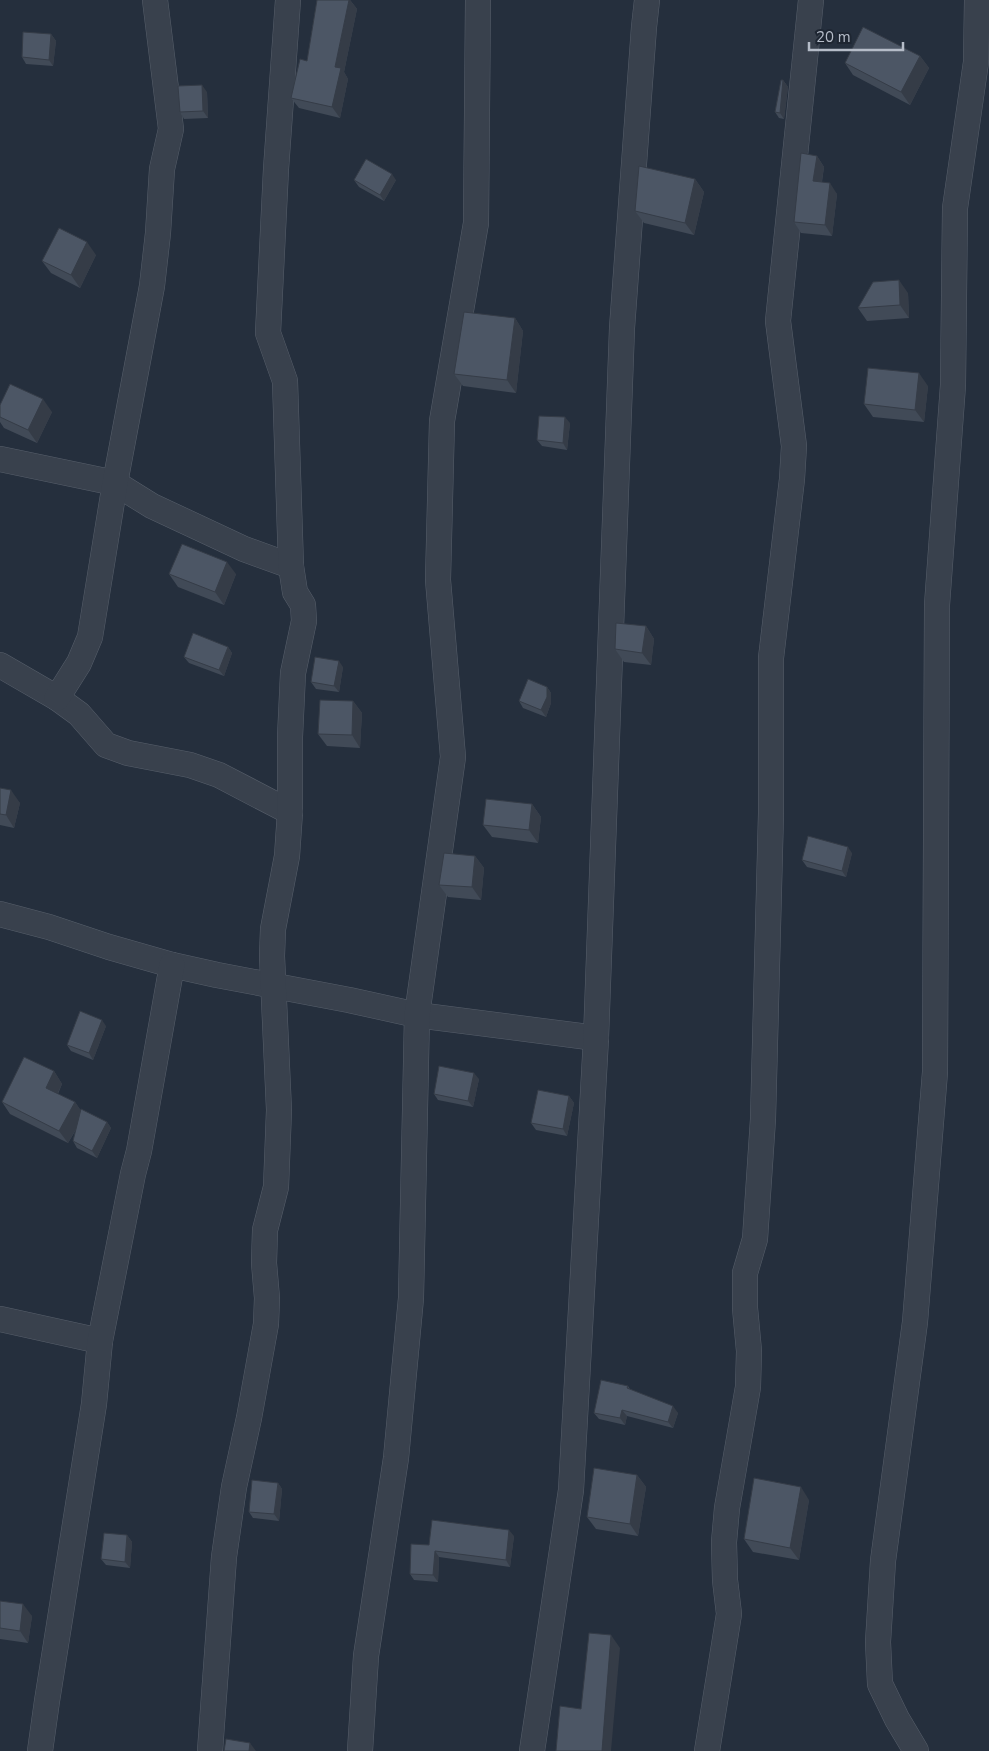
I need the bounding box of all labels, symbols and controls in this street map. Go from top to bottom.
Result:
scale bar [809,20,903,52]
text: 20 m [816,27,851,47]

